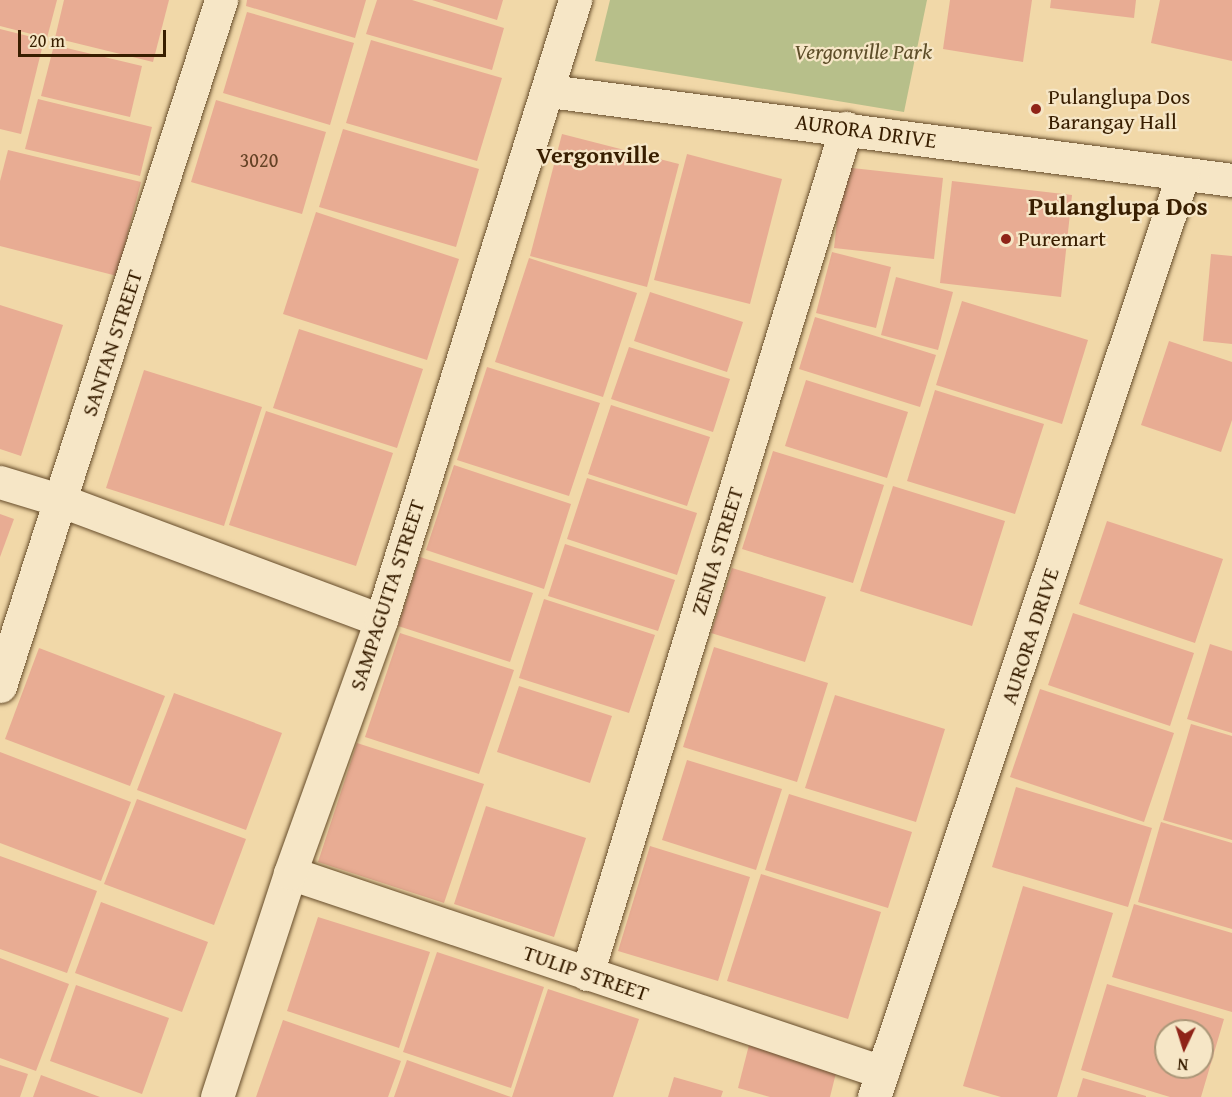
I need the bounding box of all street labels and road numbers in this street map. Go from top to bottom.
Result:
street label: AURORA DRIVE [794,108,938,154]
street label: SANTAN STREET [76,266,148,420]
street label: ZENIA STREET [685,484,749,618]
street label: SAMPAGUITA STREET [344,496,430,694]
street label: AURORA DRIVE [995,564,1065,708]
street label: TULIP STREET [520,939,652,1007]

